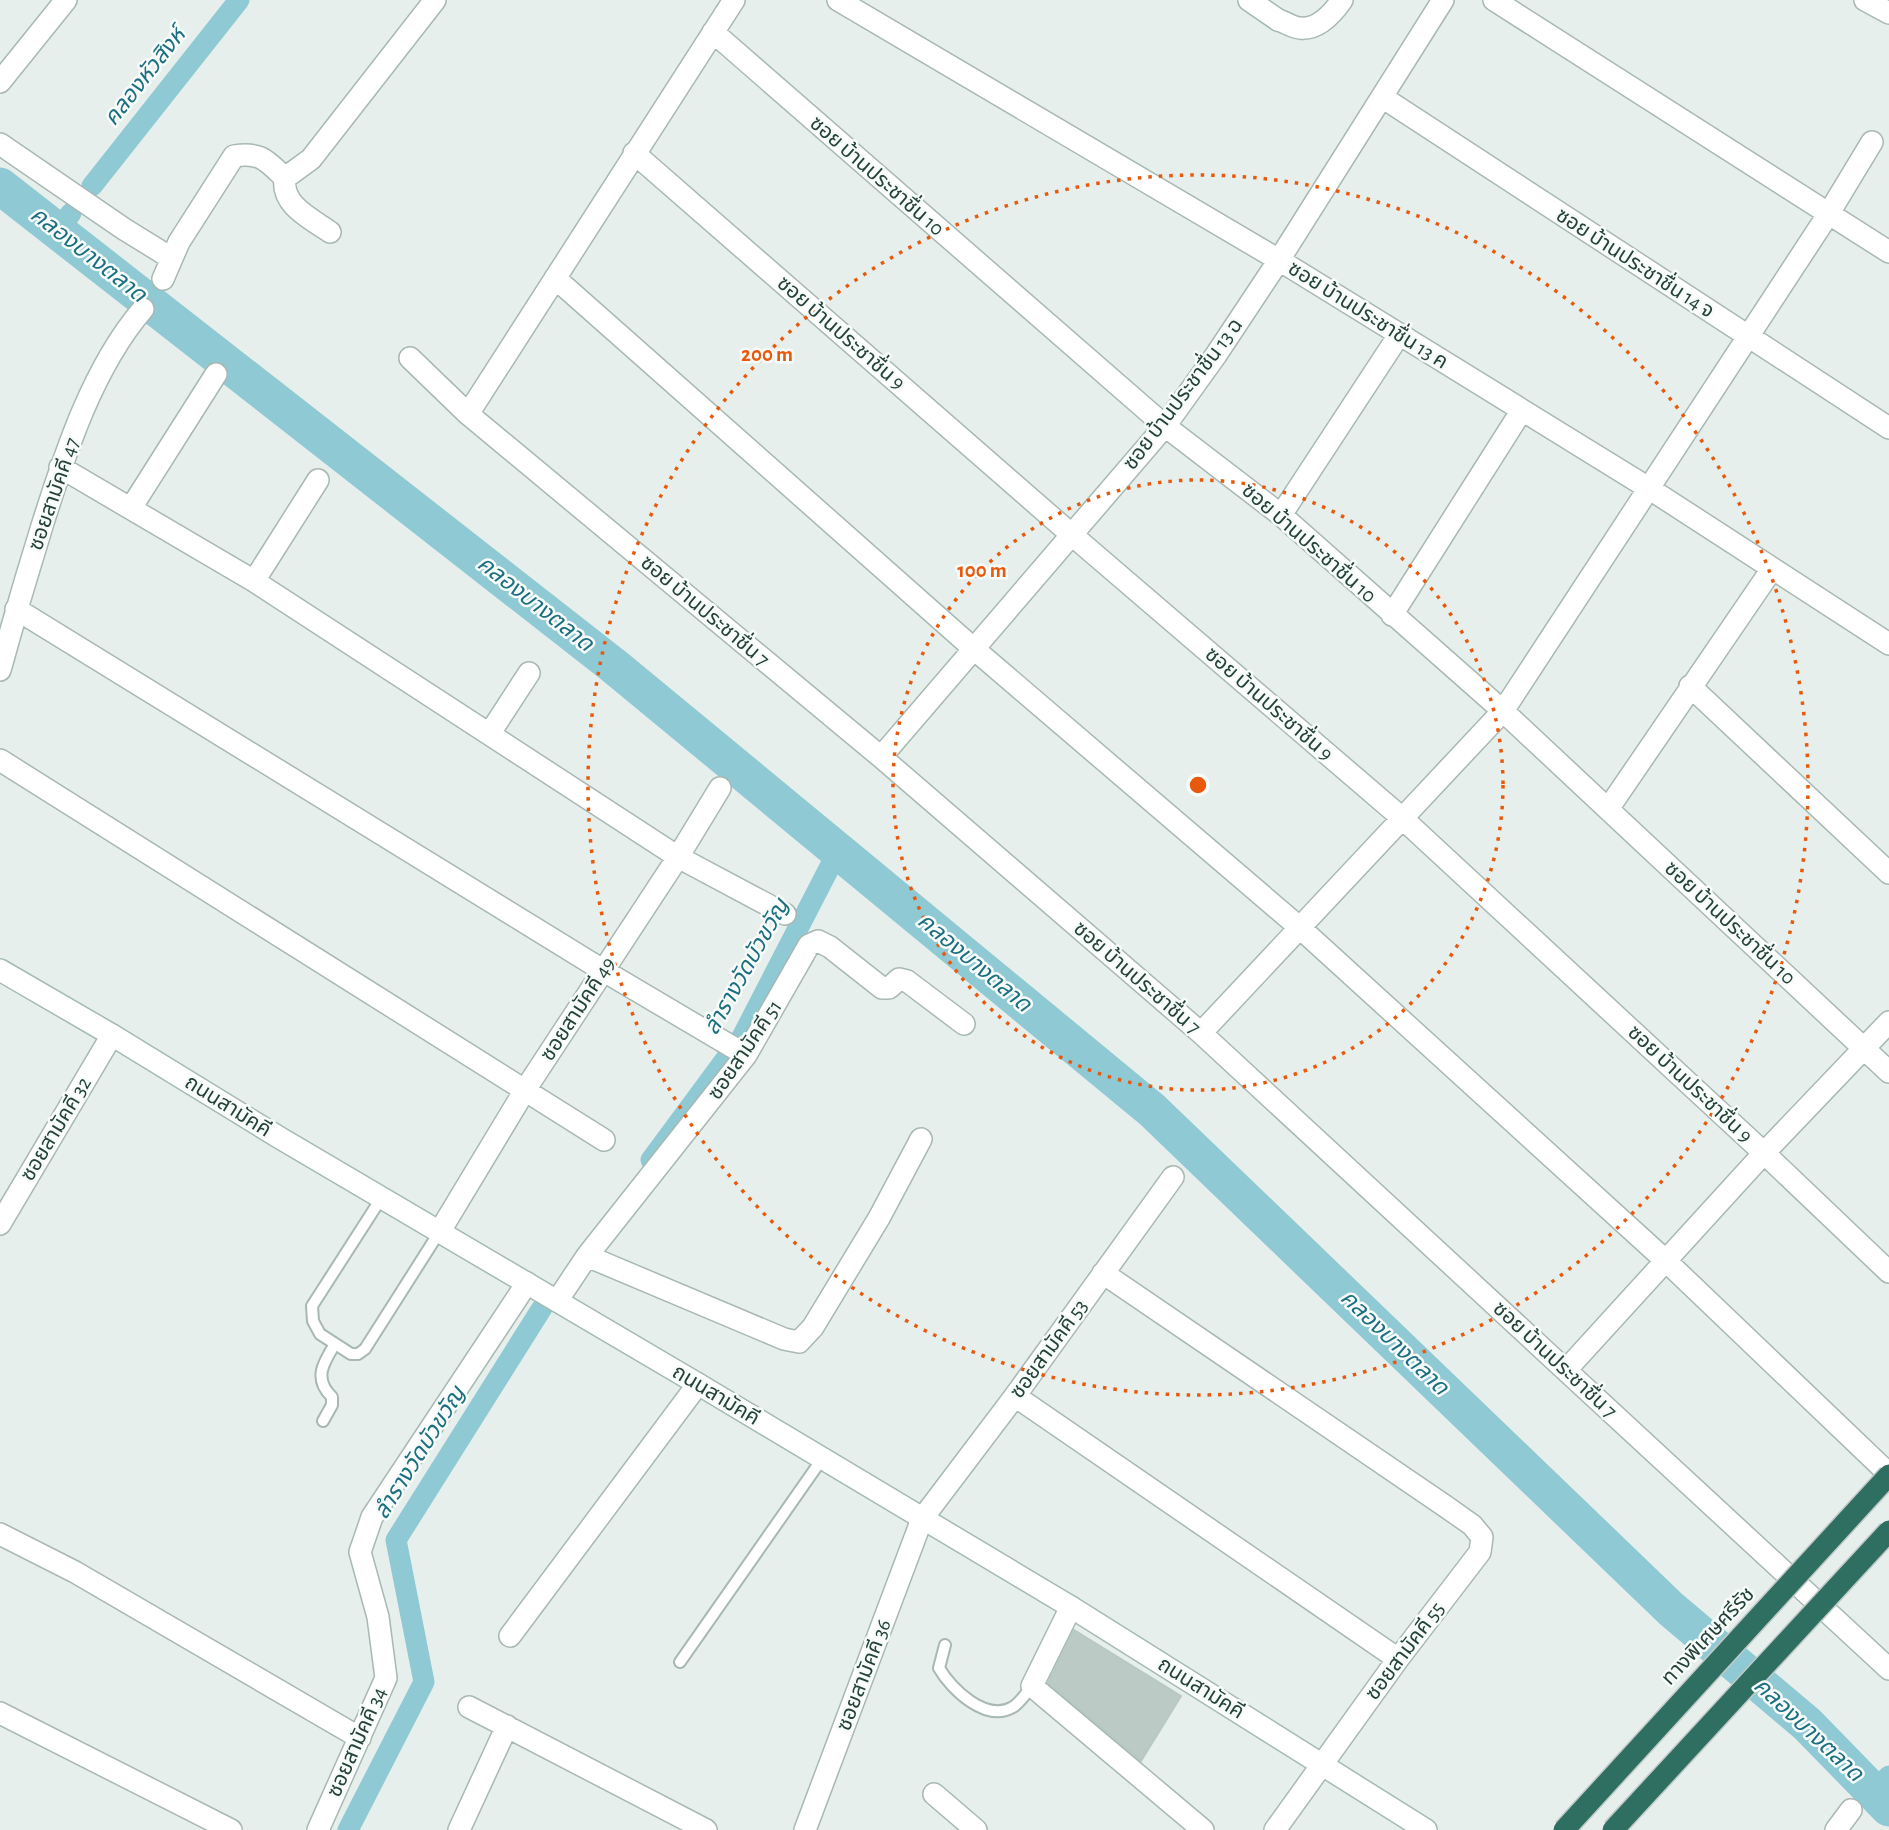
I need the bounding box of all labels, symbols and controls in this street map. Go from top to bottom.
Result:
water label: คลองหัวสิงห์ [100,20,193,130]
street label: ซอย บ้านประชาชื่น 10 [806,109,951,240]
street label: ซอย บ้านประชาชื่น 14 จ [1552,200,1720,322]
water label: คลองบางตลาด [26,203,151,308]
street label: ซอย บ้านประชาชื่น 13 ค [1284,253,1454,373]
street label: ซอย บ้านประชาชื่น 9 [773,268,912,394]
street label: ซอย บ้านประชาชื่น 13 ฉ [1115,311,1247,474]
text: 200 m [741,344,793,365]
street label: ซอยสามัคคี 47 [24,434,83,553]
street label: ซอย บ้านประชาชื่น 10 [1238,476,1383,607]
street label: ซอย บ้านประชาชื่น 7 [637,548,777,671]
water label: คลองบางตลาด [473,552,598,657]
text: 100 m [957,560,1007,581]
street label: ซอย บ้านประชาชื่น 9 [1201,639,1340,765]
centre of rings [1186,773,1210,797]
street label: ซอย บ้านประชาชื่น 10 [1661,854,1803,989]
water label: ลำรางวัดบัวขวัญ [699,893,795,1039]
water label: คลองบางตลาด [913,909,1036,1017]
street label: ซอย บ้านประชาชื่น 7 [1070,914,1208,1039]
street label: ซอยสามัคคี 49 [536,953,619,1065]
street label: ซอยสามัคคี 51 [703,996,786,1103]
street label: ซอย บ้านประชาชื่น 9 [1624,1018,1760,1147]
street label: ถนนสามัคคี [181,1070,275,1141]
street label: ซอยสามัคคี 32 [16,1073,95,1185]
water label: คลองบางตลาด [1336,1286,1453,1400]
street label: ซอย บ้านประชาชื่น 7 [1489,1294,1624,1423]
street label: ซอยสามัคคี 53 [1006,1295,1092,1402]
street label: ถนนสามัคคี [669,1360,764,1429]
water label: ลำรางวัดบัวขวัญ [369,1381,471,1523]
street label: ทางพิเศษศรีรัช [1657,1582,1758,1689]
street label: ซอยสามัคคี 55 [1361,1598,1448,1704]
street label: ซอยสามัคคี 36 [832,1616,895,1734]
street label: ถนนสามัคคี [1154,1652,1248,1723]
water label: คลองบางตลาด [1749,1674,1868,1787]
street label: ซอยสามัคคี 34 [323,1684,391,1800]

